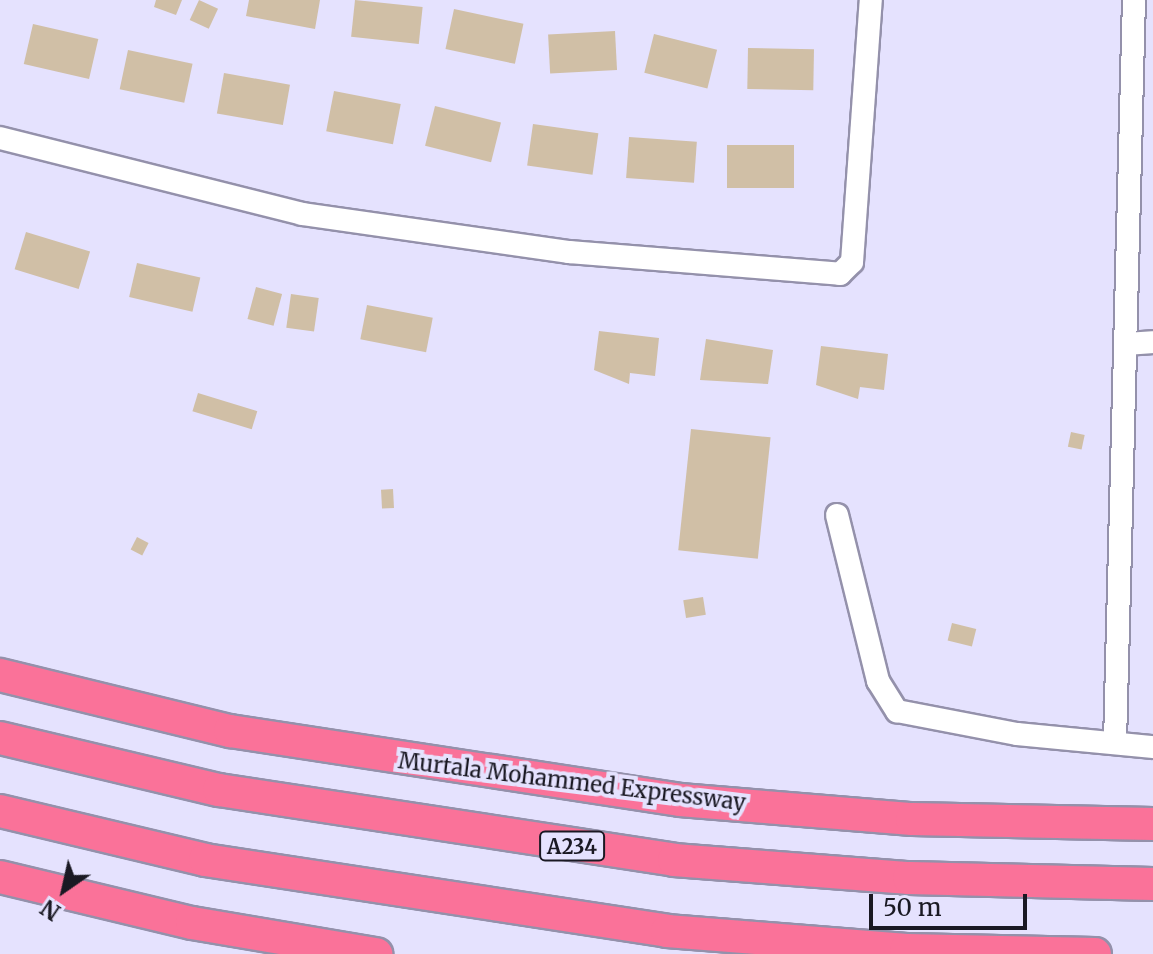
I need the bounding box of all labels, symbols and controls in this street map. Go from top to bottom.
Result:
street label: Murtala Mohammed Expressway [397,748,747,816]
road number: A234 [538,830,606,862]
north arrow [24,850,104,930]
scale bar [873,878,1031,928]
text: 50 m [883,892,942,923]
text: N [36,893,66,926]

